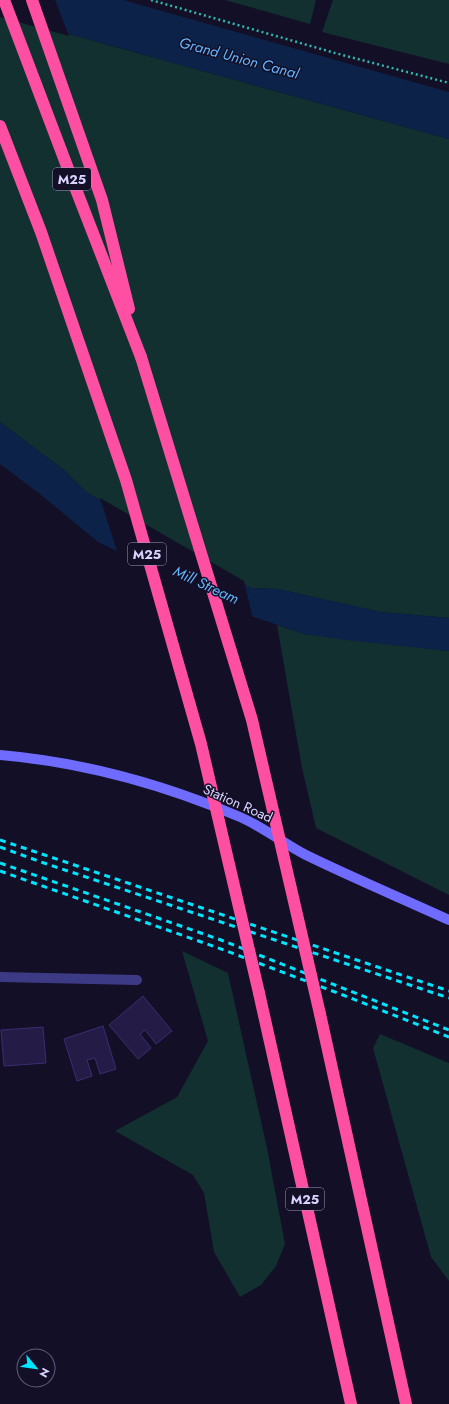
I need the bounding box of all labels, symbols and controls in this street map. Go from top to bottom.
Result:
water label: Grand Union Canal [177,31,302,85]
road number: M25 [53,168,91,190]
road number: M25 [128,543,166,565]
water label: Mill Stream [170,560,242,610]
street label: Station Road [200,779,276,827]
road number: M25 [286,1188,324,1210]
north arrow [16,1348,56,1388]
text: N [36,1365,54,1381]

